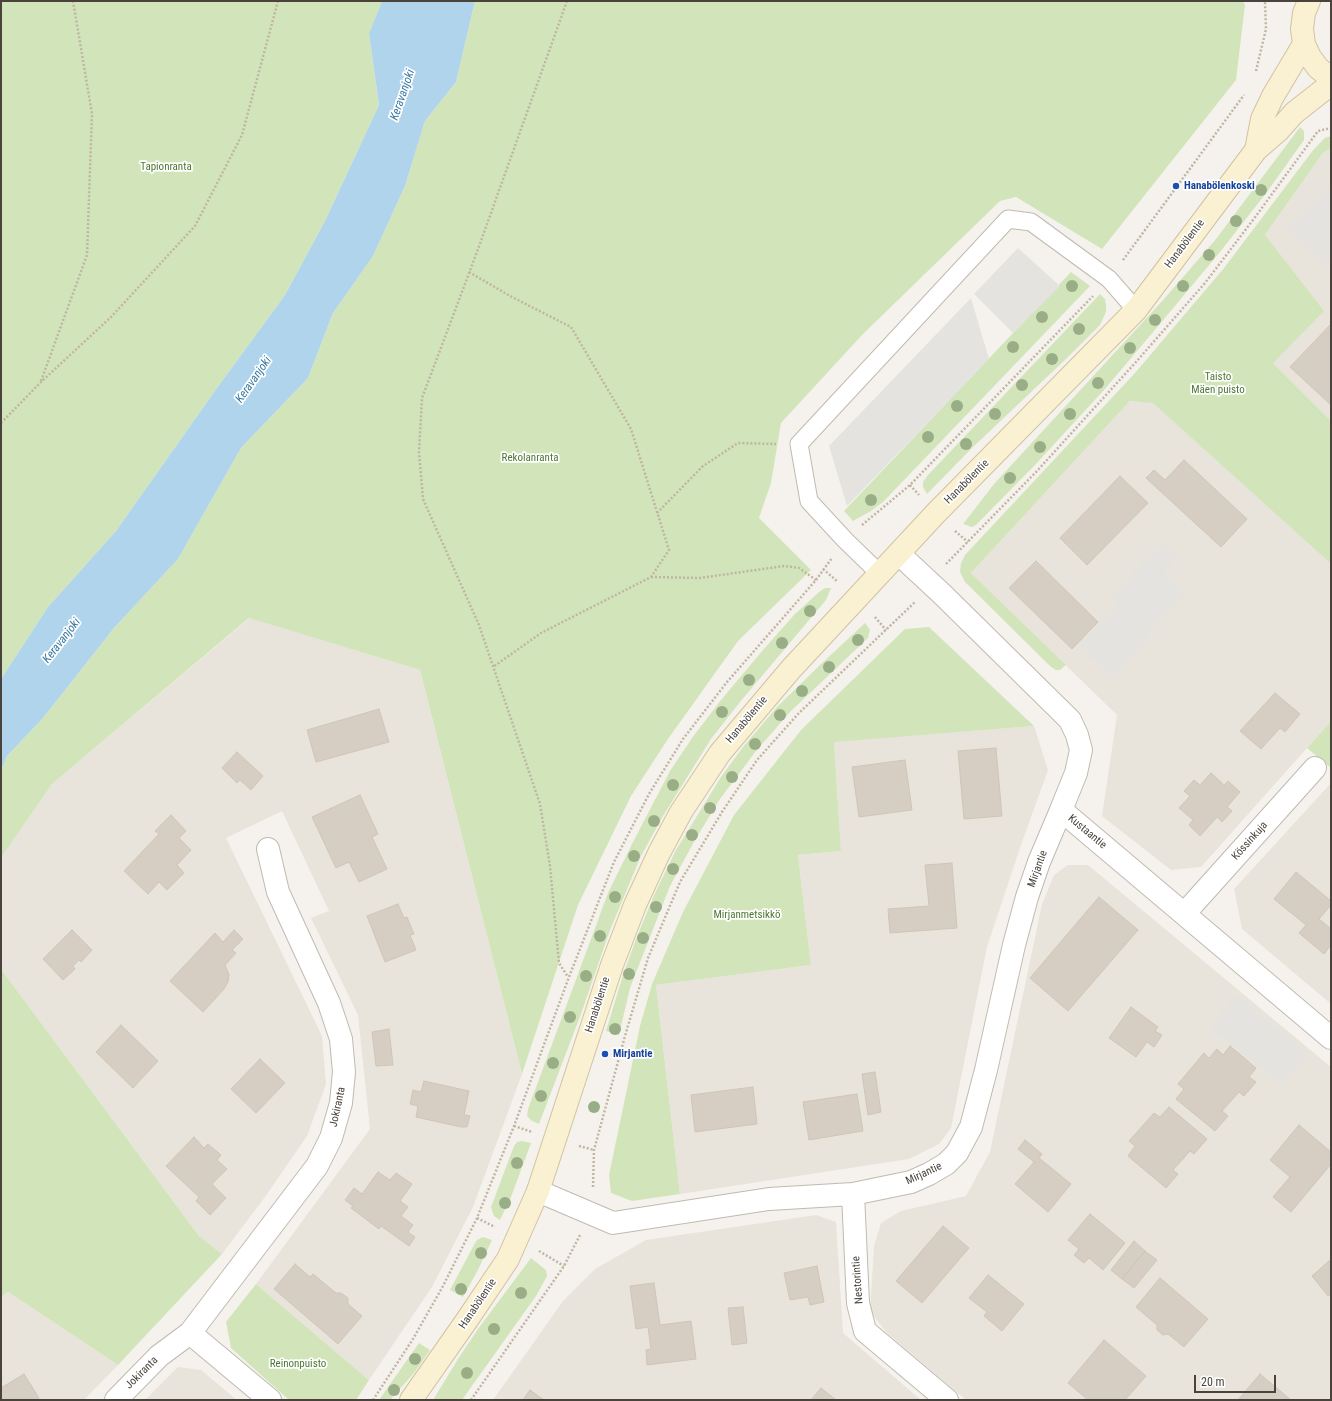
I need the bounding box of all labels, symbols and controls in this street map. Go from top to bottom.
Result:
water label: Keravanjoki [388,68,418,122]
park label: Tapionranta [140,160,192,174]
place label: Hanabölenkoski [1184,179,1255,193]
marker: Hanabölenkoski [1171,181,1181,191]
street label: Hanabölentie [1162,217,1208,271]
water label: Keravanjoki [233,354,275,406]
park label: Taisto Mäen puisto [1191,370,1245,396]
park label: Rekolanranta [502,451,558,465]
street label: Hanabölentie [942,457,992,507]
water label: Keravanjoki [40,616,84,666]
street label: Hanabölentie [723,694,771,746]
street label: Kustaantie [1065,812,1109,852]
street label: Kössinkuja [1229,819,1271,863]
street label: Mirjantie [1025,849,1051,889]
park label: Mirjanmetsikkö [714,908,780,922]
street label: Hanabölentie [583,976,613,1034]
place label: Mirjantie [613,1047,652,1061]
marker: Mirjantie [600,1049,610,1059]
street label: Jokiranta [327,1086,349,1128]
street label: Mirjantie [904,1160,944,1188]
street label: Nestorintie [850,1256,866,1304]
street label: Hanabölentie [456,1276,500,1332]
street label: Jokiranta [123,1354,161,1392]
park label: Reinonpuisto [270,1357,326,1371]
scale bar [1196,1367,1278,1393]
text: 20 m [1201,1375,1225,1389]

